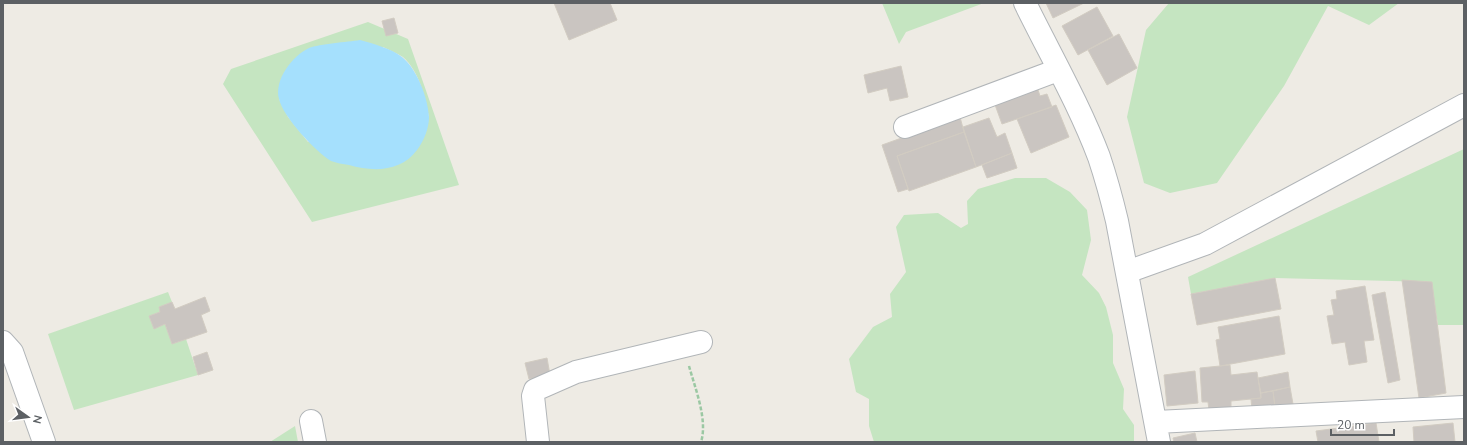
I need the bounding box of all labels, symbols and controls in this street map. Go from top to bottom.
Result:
north arrow [8,397,48,437]
scale bar [1331,411,1394,437]
text: N [29,413,45,425]
text: 20 m [1337,417,1365,433]

